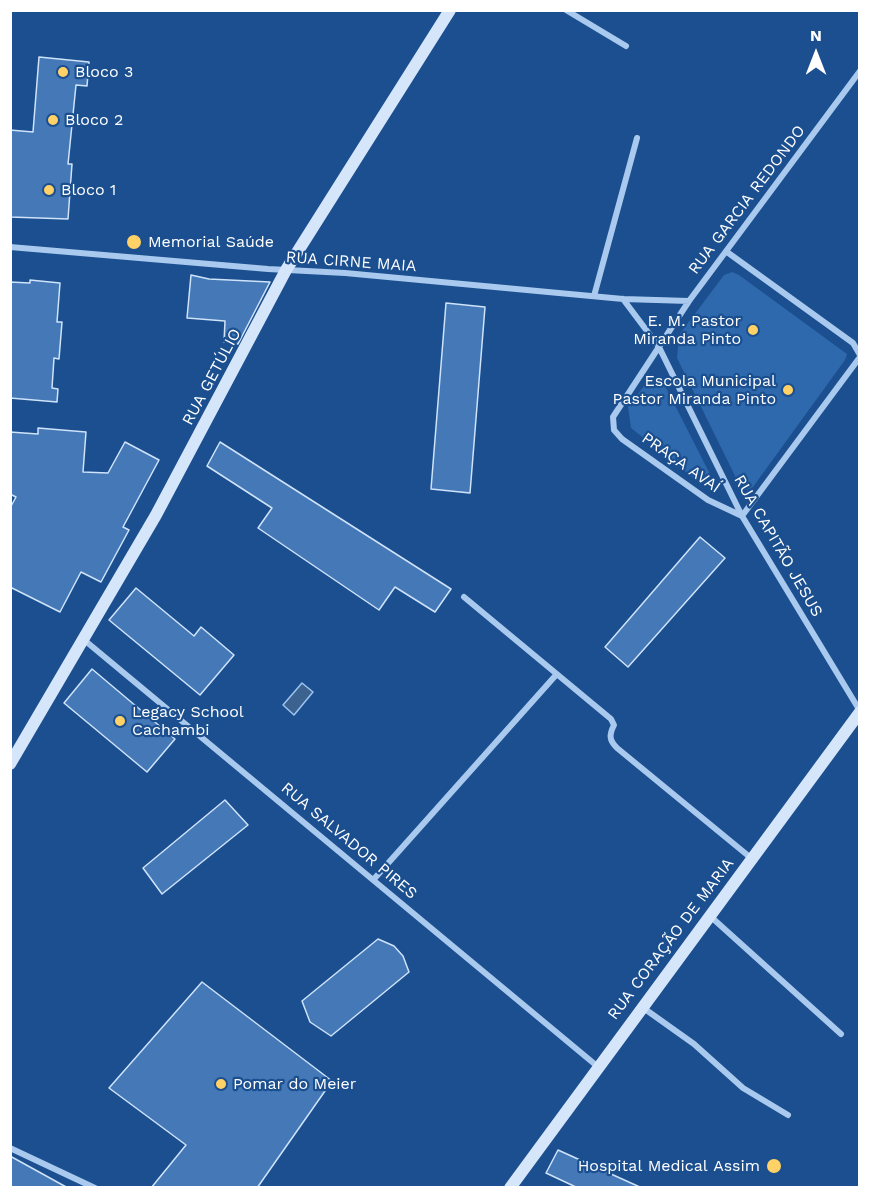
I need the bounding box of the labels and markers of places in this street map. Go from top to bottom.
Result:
place label: Bloco 3 [75,62,133,82]
marker: Bloco 3 [56,65,70,79]
place label: Bloco 2 [65,110,123,130]
marker: Bloco 2 [46,113,60,127]
place label: Bloco 1 [61,180,116,200]
marker: Bloco 1 [42,183,56,197]
place label: Memorial Saúde [148,232,274,252]
marker: Memorial Saúde [125,233,143,251]
place label: E. M. Pastor Miranda Pinto [633,311,741,349]
marker: E. M. Pastor Miranda Pinto [746,323,760,337]
place label: Escola Municipal Pastor Miranda Pinto [613,371,776,409]
marker: Escola Municipal Pastor Miranda Pinto [781,383,795,397]
place label: Legacy School Cachambi [132,702,244,740]
marker: Legacy School Cachambi [113,714,127,728]
place label: Pomar do Meier [233,1074,356,1094]
marker: Pomar do Meier [214,1077,228,1091]
place label: Hospital Medical Assim [578,1156,760,1176]
marker: Hospital Medical Assim [765,1157,783,1175]

